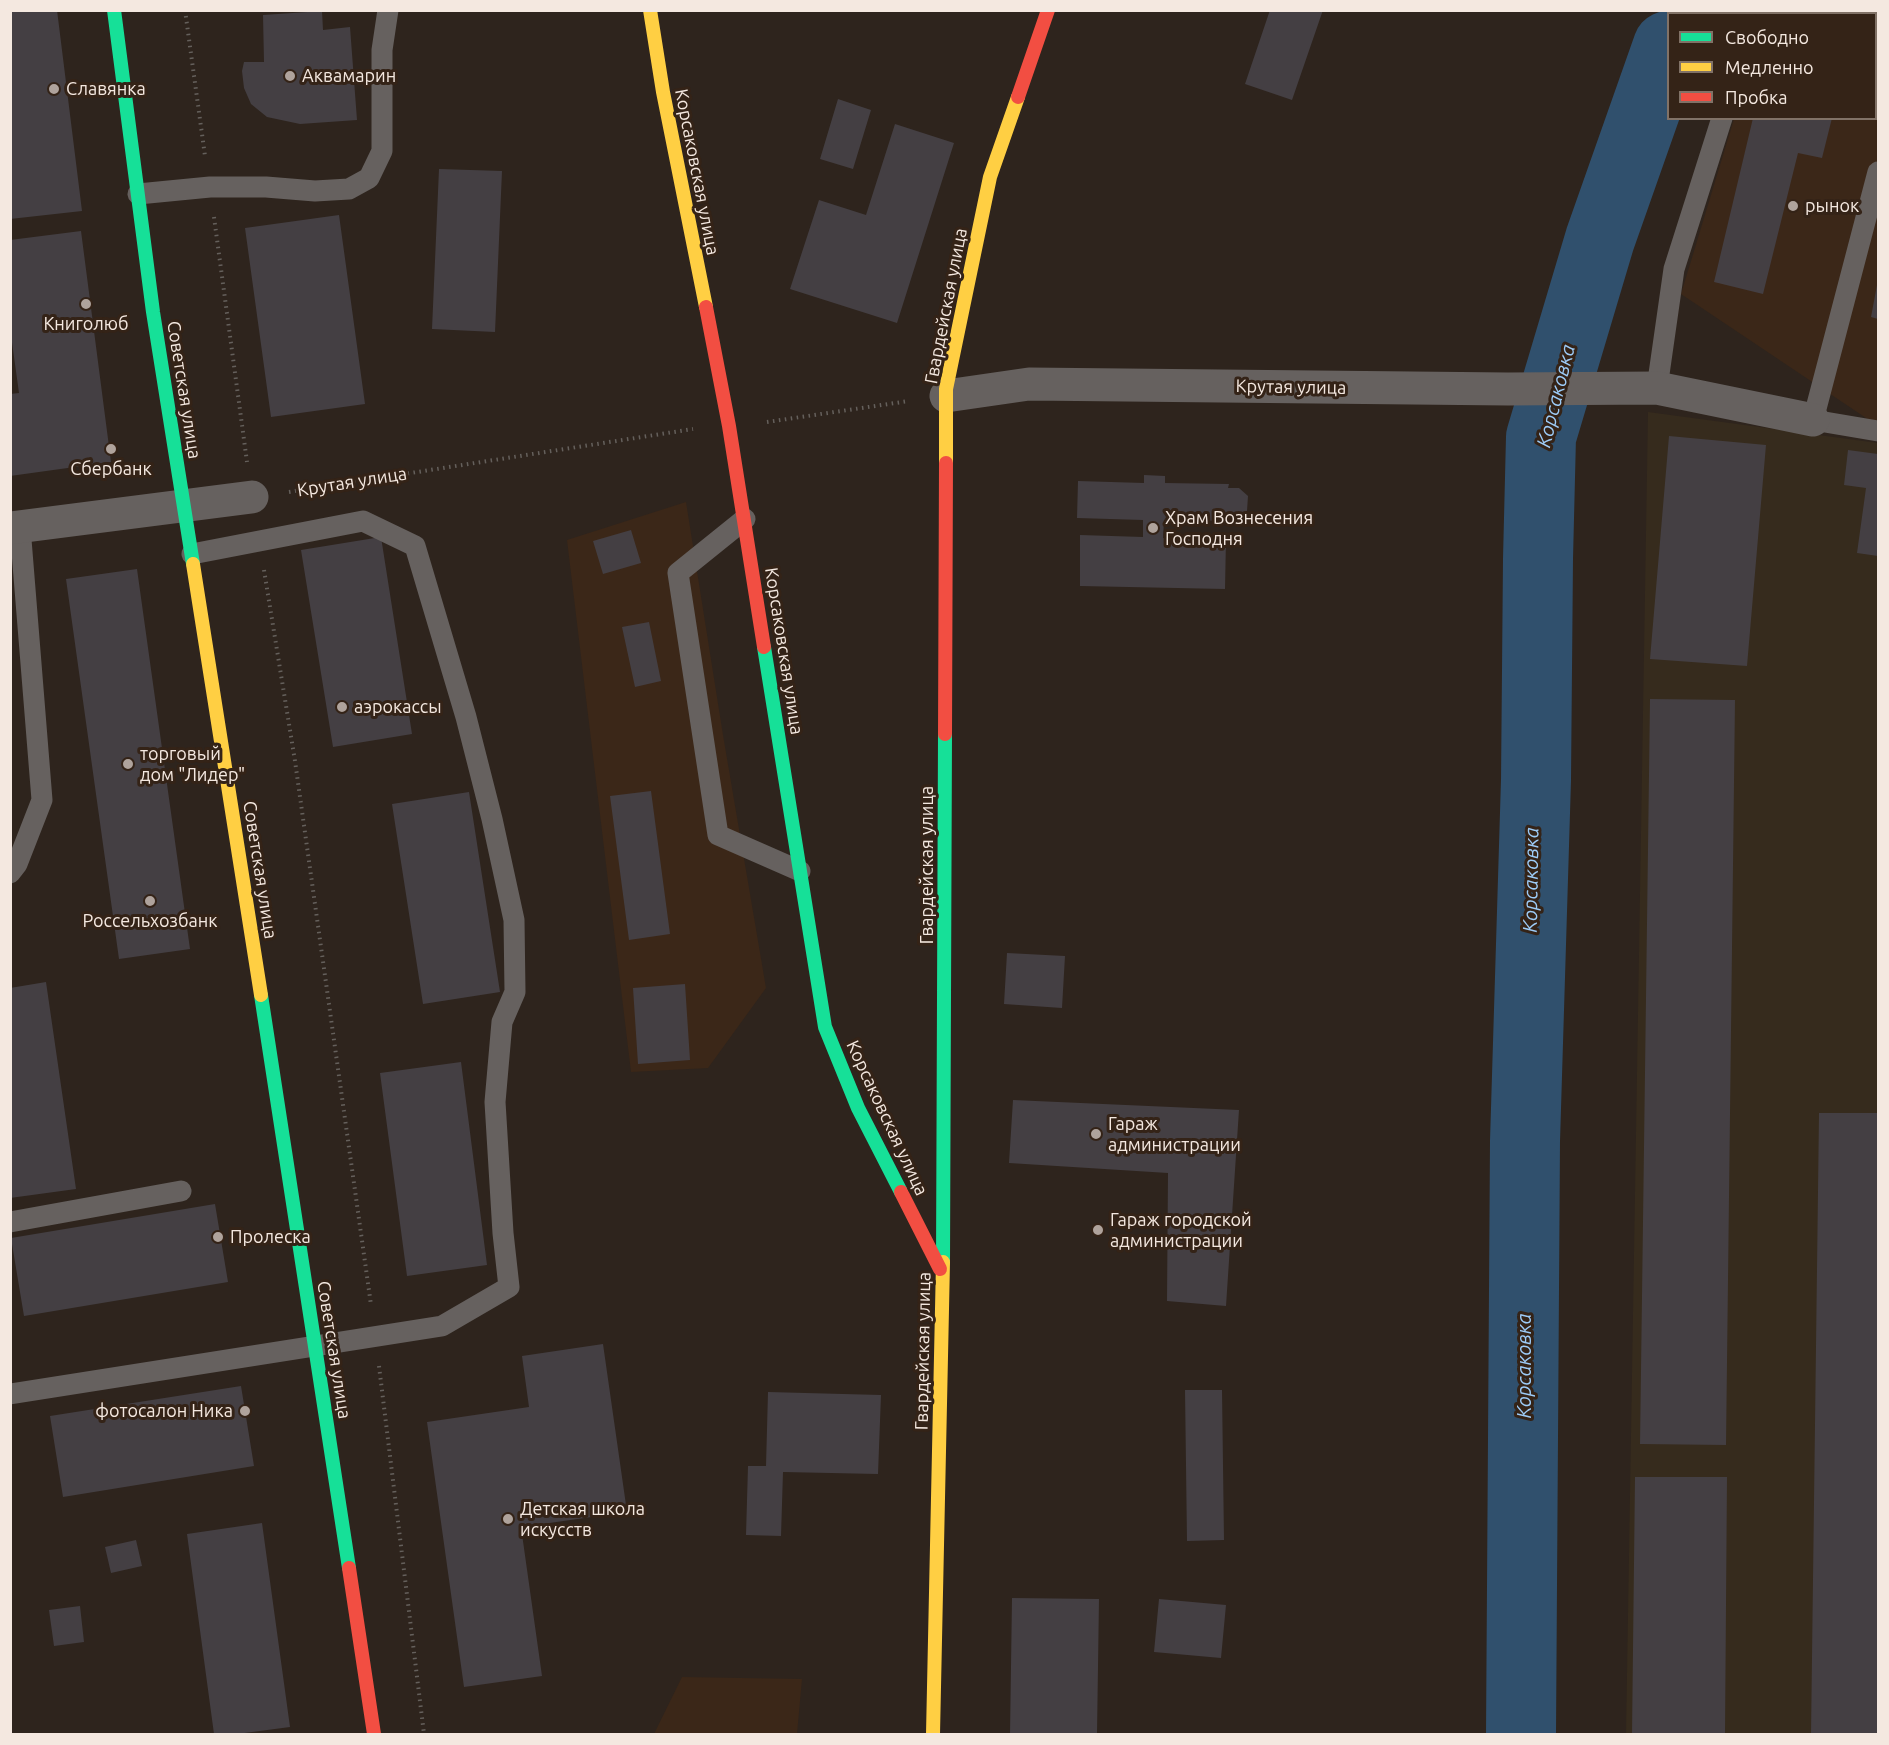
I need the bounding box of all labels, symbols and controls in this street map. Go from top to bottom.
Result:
legend [1667,12,1877,120]
text: Свободно [1725,27,1809,47]
text: Медленно [1725,57,1814,77]
place label: Аквамарин [302,65,396,87]
marker: Аквамарин [283,69,297,83]
place label: Славянка [66,78,146,100]
marker: Славянка [47,82,61,96]
street label: Корсаковская улица [670,87,724,257]
text: Пробка [1725,87,1788,107]
place label: рынок [1805,195,1859,217]
marker: рынок [1786,199,1800,213]
street label: Гвардейская улица [920,226,972,386]
marker: Книголюб [79,297,93,311]
place label: Книголюб [43,313,129,335]
street label: Советская улица [162,319,206,461]
water label: Корсаковка [1532,342,1580,450]
street label: Крутая улица [1235,375,1347,399]
marker: Сбербанк [104,442,118,456]
place label: Сбербанк [70,458,152,480]
street label: Крутая улица [296,463,408,501]
place label: Храм Вознесения Господня [1165,507,1313,550]
marker: Храм Вознесения Господня [1146,521,1160,535]
street label: Корсаковская улица [760,566,808,736]
place label: аэрокассы [354,696,442,718]
marker: аэрокассы [335,700,349,714]
place label: торговый дом "Лидер" [140,743,245,786]
marker: торговый дом "Лидер" [121,757,135,771]
street label: Гвардейская улица [916,786,938,944]
street label: Советская улица [238,799,282,941]
water label: Корсаковка [1518,827,1544,933]
marker: Россельхозбанк [143,894,157,908]
place label: Россельхозбанк [82,910,218,932]
street label: Корсаковская улица [842,1037,932,1199]
place label: Гараж администрации [1108,1113,1241,1156]
marker: Гараж администрации [1089,1127,1103,1141]
place label: Гараж городской администрации [1110,1209,1252,1252]
marker: Гараж городской администрации [1091,1223,1105,1237]
place label: Пролеска [230,1226,311,1248]
marker: Пролеска [211,1230,225,1244]
street label: Гвардейская улица [911,1272,935,1430]
street label: Советская улица [312,1279,356,1421]
water label: Корсаковка [1512,1313,1536,1419]
place label: фотосалон Ника [95,1400,233,1422]
marker: фотосалон Ника [238,1404,252,1418]
place label: Детская школа искусств [520,1498,645,1540]
marker: Детская школа искусств [501,1512,515,1526]

